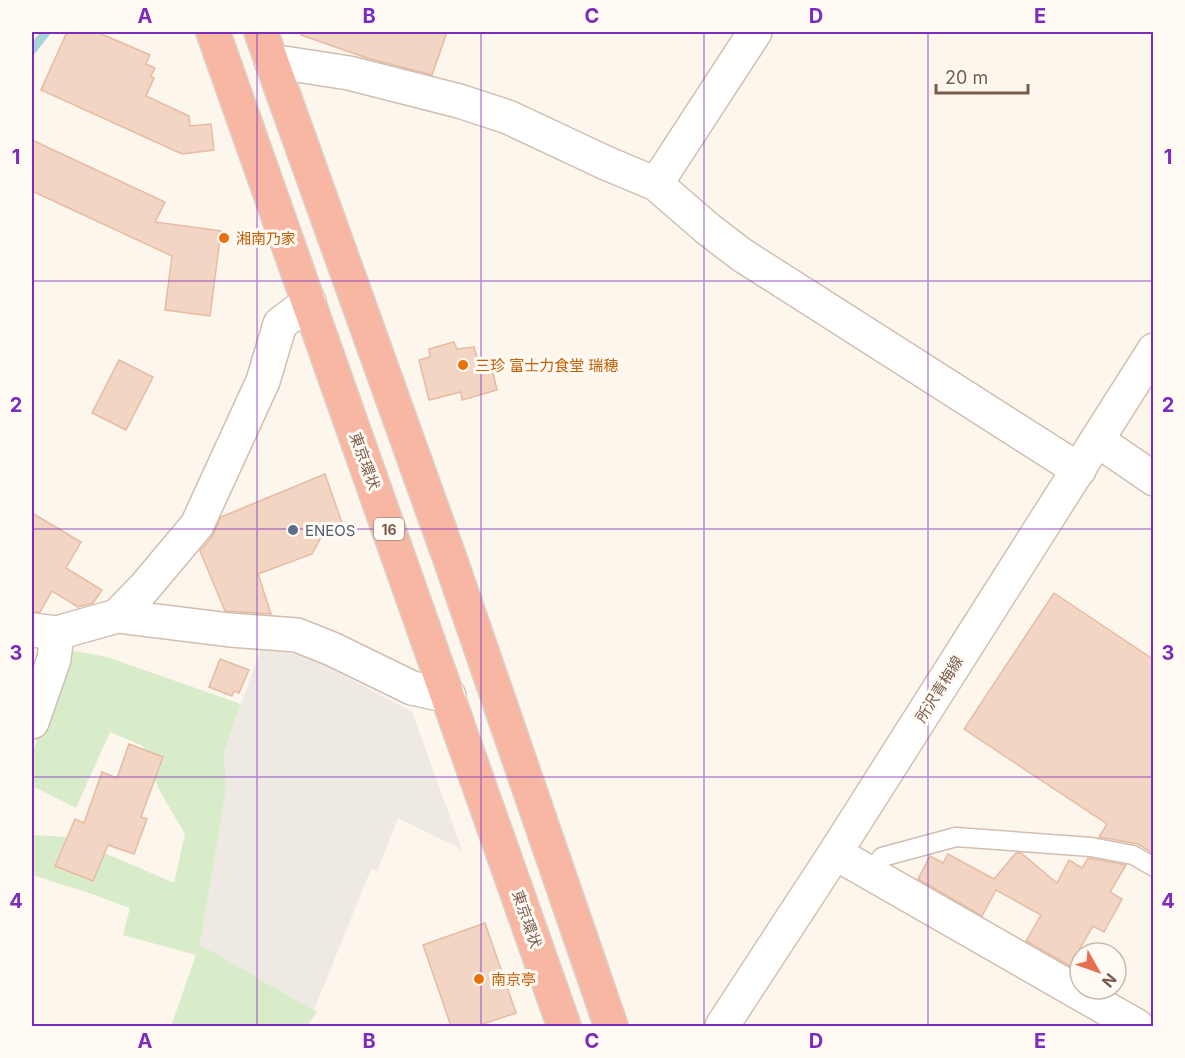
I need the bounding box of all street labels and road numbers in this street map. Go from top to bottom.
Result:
street label: 東京環状 [346,430,384,492]
road number: 16 [374,518,404,540]
street label: 所沢青梅線 [911,652,967,726]
street label: 東京環状 [508,888,546,950]

